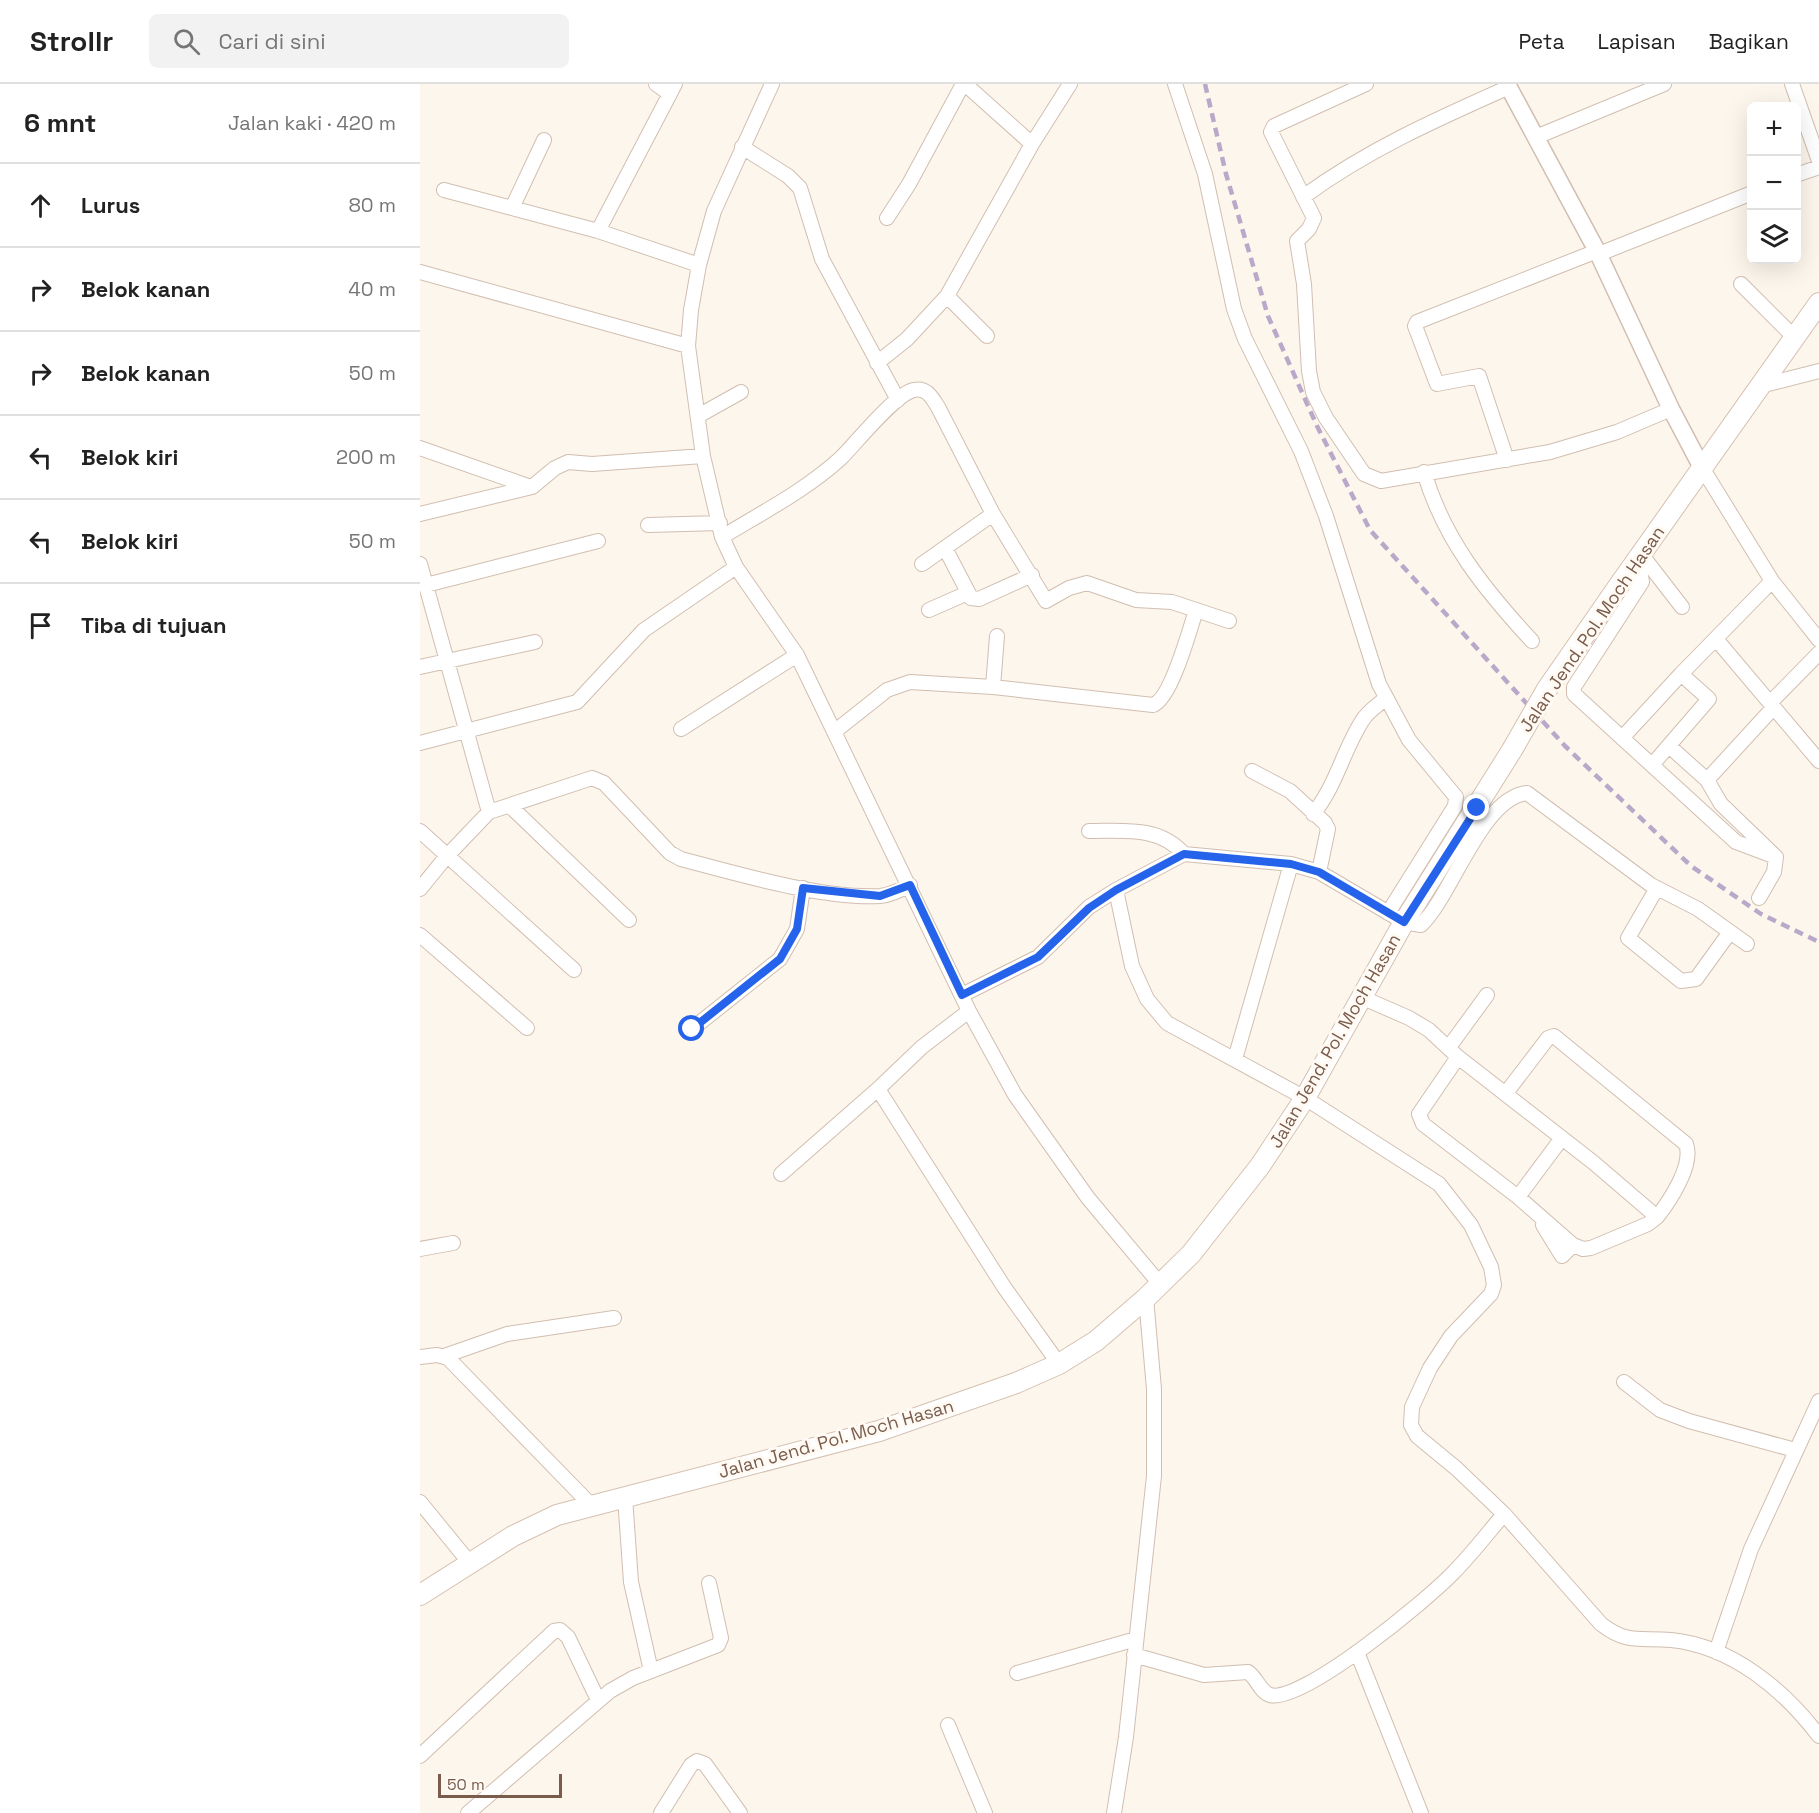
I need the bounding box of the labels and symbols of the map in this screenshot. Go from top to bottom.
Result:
street label: Jalan Jend. Pol. Moch Hasan [1514,521,1669,736]
route end [1463,794,1489,820]
street label: Jalan Jend. Pol. Moch Hasan [1264,929,1405,1152]
route start [678,1015,704,1041]
street label: Jalan Jend. Pol. Moch Hasan [716,1394,956,1483]
scale bar [438,1771,562,1798]

